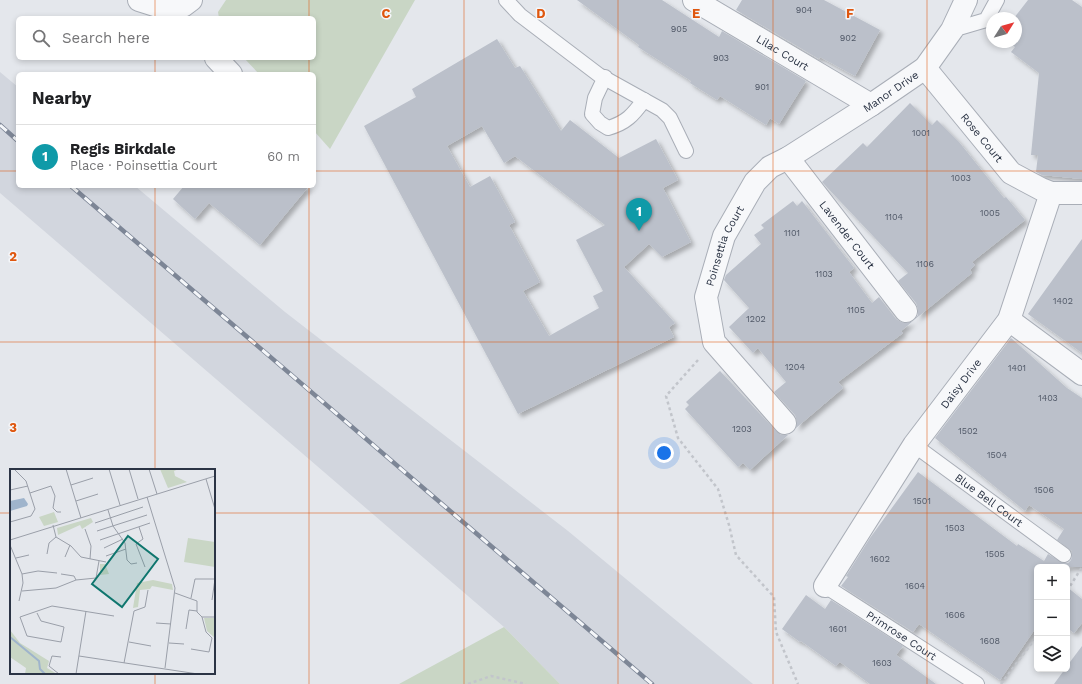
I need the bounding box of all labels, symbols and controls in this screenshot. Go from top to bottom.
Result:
house number: 904 [796,5,813,15]
text: C [382,6,391,21]
text: D [536,6,546,21]
text: E [692,6,700,21]
text: F [846,6,854,21]
north arrow [986,12,1022,48]
search box [16,16,316,60]
house number: 905 [671,24,687,34]
icon: search [30,27,52,49]
text: Search here [62,29,150,47]
street label: Lilac Court [754,32,812,73]
house number: 902 [840,33,856,43]
house number: 903 [713,53,729,63]
street label: Manor Drive [860,68,921,115]
house number: 901 [755,82,769,92]
text: Nearby [32,88,91,108]
street label: Rose Court [958,111,1006,165]
house number: 1001 [912,128,930,138]
text: Regis Birkdale [70,140,176,158]
text: 1 [42,149,48,164]
text: 60 m [267,149,300,164]
text: Place · Poinsettia Court [70,158,217,173]
house number: 1003 [951,173,971,183]
pin: 1 [626,198,652,231]
street label: Lavender Court [817,198,878,272]
street label: Poinsettia Court [703,203,747,288]
house number: 1005 [980,208,1000,218]
house number: 1104 [885,212,904,222]
house number: 1101 [784,228,800,238]
text: 2 [9,249,17,264]
house number: 1106 [916,259,934,269]
house number: 1103 [815,269,833,279]
house number: 1402 [1053,296,1073,306]
house number: 1105 [847,305,865,315]
house number: 1202 [746,314,766,324]
street label: Daisy Drive [938,356,984,411]
house number: 1204 [785,362,805,372]
house number: 1401 [1008,363,1026,373]
house number: 1403 [1038,393,1058,403]
text: 3 [9,420,17,435]
house number: 1203 [732,424,752,434]
house number: 1502 [958,426,978,436]
your location [654,443,674,463]
house number: 1504 [987,450,1007,460]
inset map [10,469,215,674]
street label: Blue Bell Court [953,471,1026,529]
house number: 1506 [1034,485,1054,495]
house number: 1501 [913,496,931,506]
house number: 1503 [945,523,965,533]
house number: 1505 [985,549,1005,559]
house number: 1602 [870,554,890,564]
map controls [1034,564,1070,672]
button: + [1034,564,1070,600]
house number: 1604 [905,581,926,591]
button: − [1034,600,1070,636]
street label: Primrose Court [864,608,939,663]
house number: 1606 [945,610,965,620]
house number: 1601 [829,624,847,634]
house number: 1608 [980,636,1000,646]
button: layers [1034,636,1070,672]
house number: 1603 [872,658,892,668]

